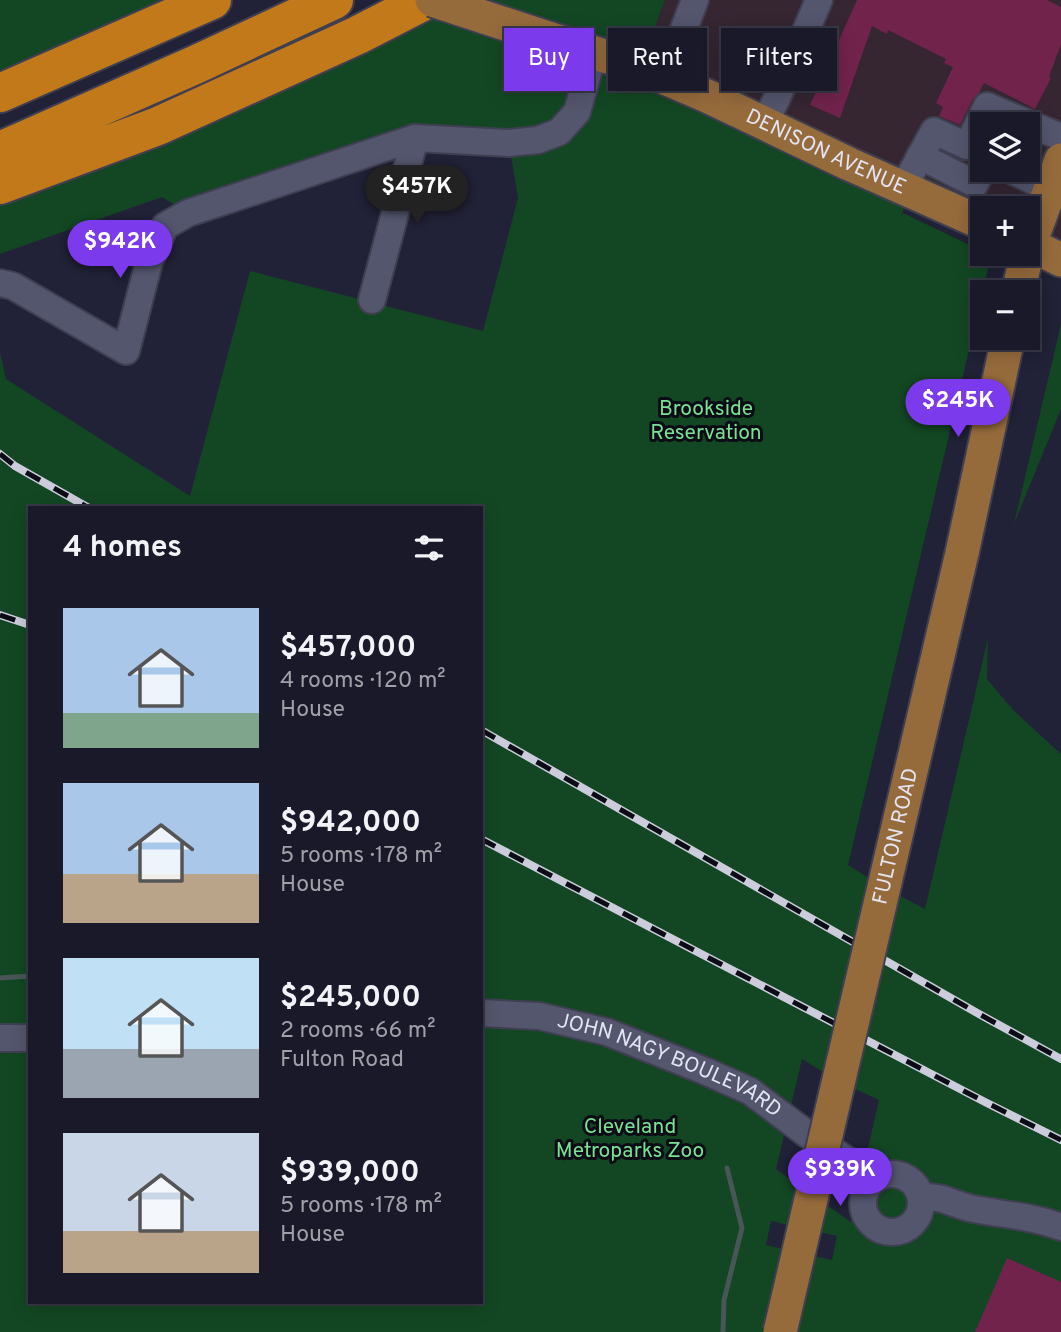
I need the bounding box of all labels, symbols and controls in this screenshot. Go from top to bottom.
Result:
chip: Buy [504,28,594,91]
chip: Rent [608,28,707,91]
chip: Filters [721,28,837,91]
street label: DENISON AVENUE [741,103,910,201]
map controls [970,112,1040,350]
button: layers [970,112,1040,182]
pin: $457K [368,166,466,225]
text: $457K [381,173,453,202]
button: + [970,196,1040,266]
pin: $942K [71,220,169,280]
text: $942K [83,228,157,257]
button: − [970,280,1040,350]
pin: $245K [909,380,1007,439]
text: $245K [921,387,995,416]
park label: Brookside Reservation [650,396,762,447]
icon: filters [410,529,448,567]
text: 4 homes [63,530,182,567]
text: $457,000 [280,630,416,667]
icon: home [119,636,203,720]
text: 4 rooms · 120 m² [280,667,446,696]
text: House [280,696,345,725]
street label: FULTON ROAD [867,765,925,907]
text: $942,000 [280,805,421,842]
icon: home [119,811,203,895]
text: 5 rooms · 178 m² [280,842,442,871]
text: House [280,871,345,900]
text: $245,000 [280,980,421,1017]
icon: home [119,986,203,1070]
street label: JOHN NAGY BOULEVARD [554,1007,787,1124]
text: 2 rooms · 66 m² [280,1017,436,1046]
text: Fulton Road [280,1046,404,1075]
park label: Cleveland Metroparks Zoo [556,1114,704,1165]
pin: $939K [791,1148,889,1208]
text: $939,000 [280,1155,420,1192]
text: $939K [804,1156,876,1185]
icon: home [119,1161,203,1245]
text: 5 rooms · 178 m² [280,1192,442,1221]
text: House [280,1221,345,1250]

